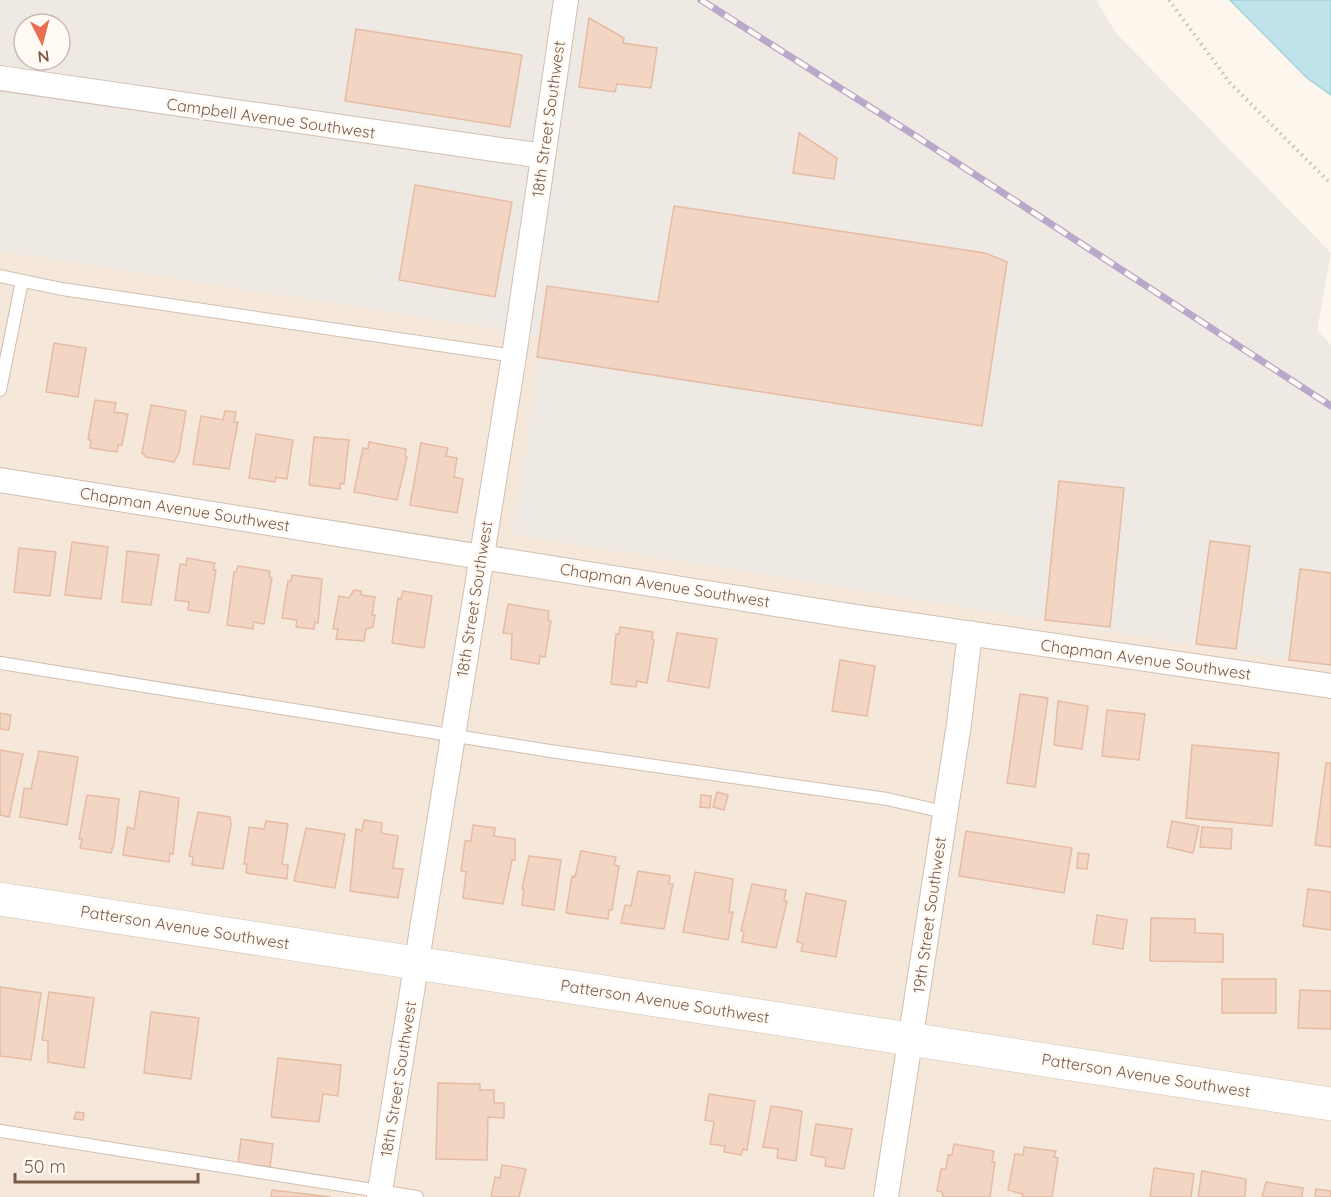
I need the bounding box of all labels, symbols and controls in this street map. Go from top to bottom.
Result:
north arrow [12,12,72,72]
street label: 18th Street Southwest [527,39,569,199]
text: N [37,46,50,67]
street label: Campbell Avenue Southwest [165,93,377,143]
street label: Chapman Avenue Southwest [79,483,291,535]
street label: 18th Street Southwest [452,520,496,678]
street label: Chapman Avenue Southwest [559,559,771,611]
street label: Chapman Avenue Southwest [1040,634,1252,684]
street label: 19th Street Southwest [908,835,950,995]
street label: Patterson Avenue Southwest [79,901,291,953]
street label: Patterson Avenue Southwest [559,975,771,1027]
street label: 18th Street Southwest [376,1000,420,1158]
street label: Patterson Avenue Southwest [1040,1049,1252,1101]
scale bar [15,1146,198,1184]
text: 50 m [24,1155,66,1178]

